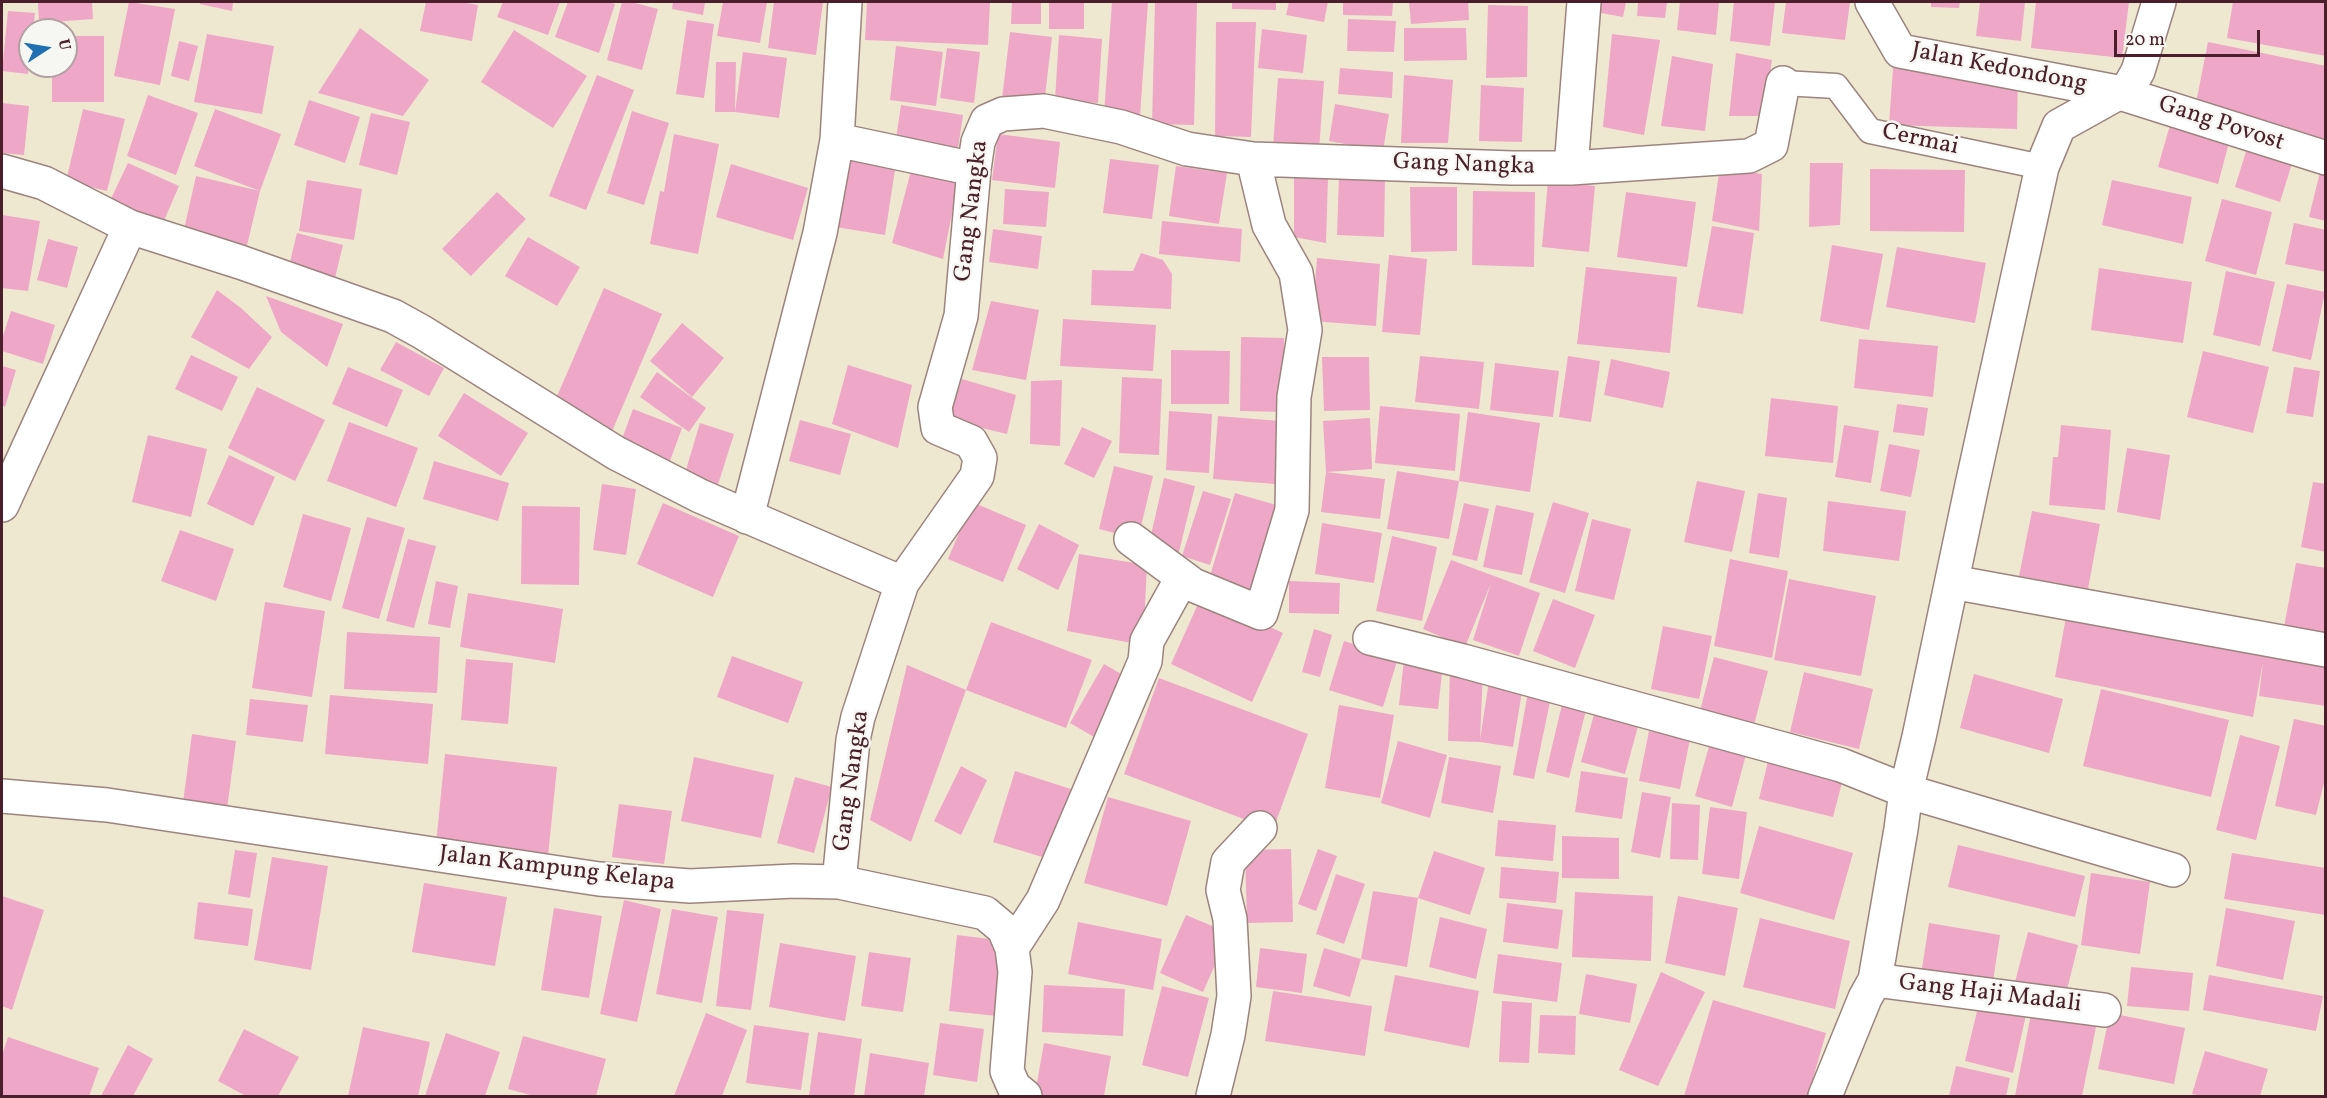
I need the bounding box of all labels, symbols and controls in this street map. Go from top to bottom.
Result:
north arrow [18,18,78,78]
scale bar [2117,18,2262,56]
text: 20 m [2125,28,2165,53]
text: U [52,37,76,52]
street label: Jalan Kedondong [1909,38,2089,100]
street label: Gang Povost [2154,91,2288,159]
street label: Cermai [1879,119,1961,163]
street label: Gang Nangka [950,139,996,283]
street label: Gang Nangka [1392,149,1536,183]
street label: Gang Nangka [829,709,877,853]
street label: Jalan Kampung Kelapa [437,841,677,899]
street label: Gang Haji Madali [1897,970,2083,1020]

